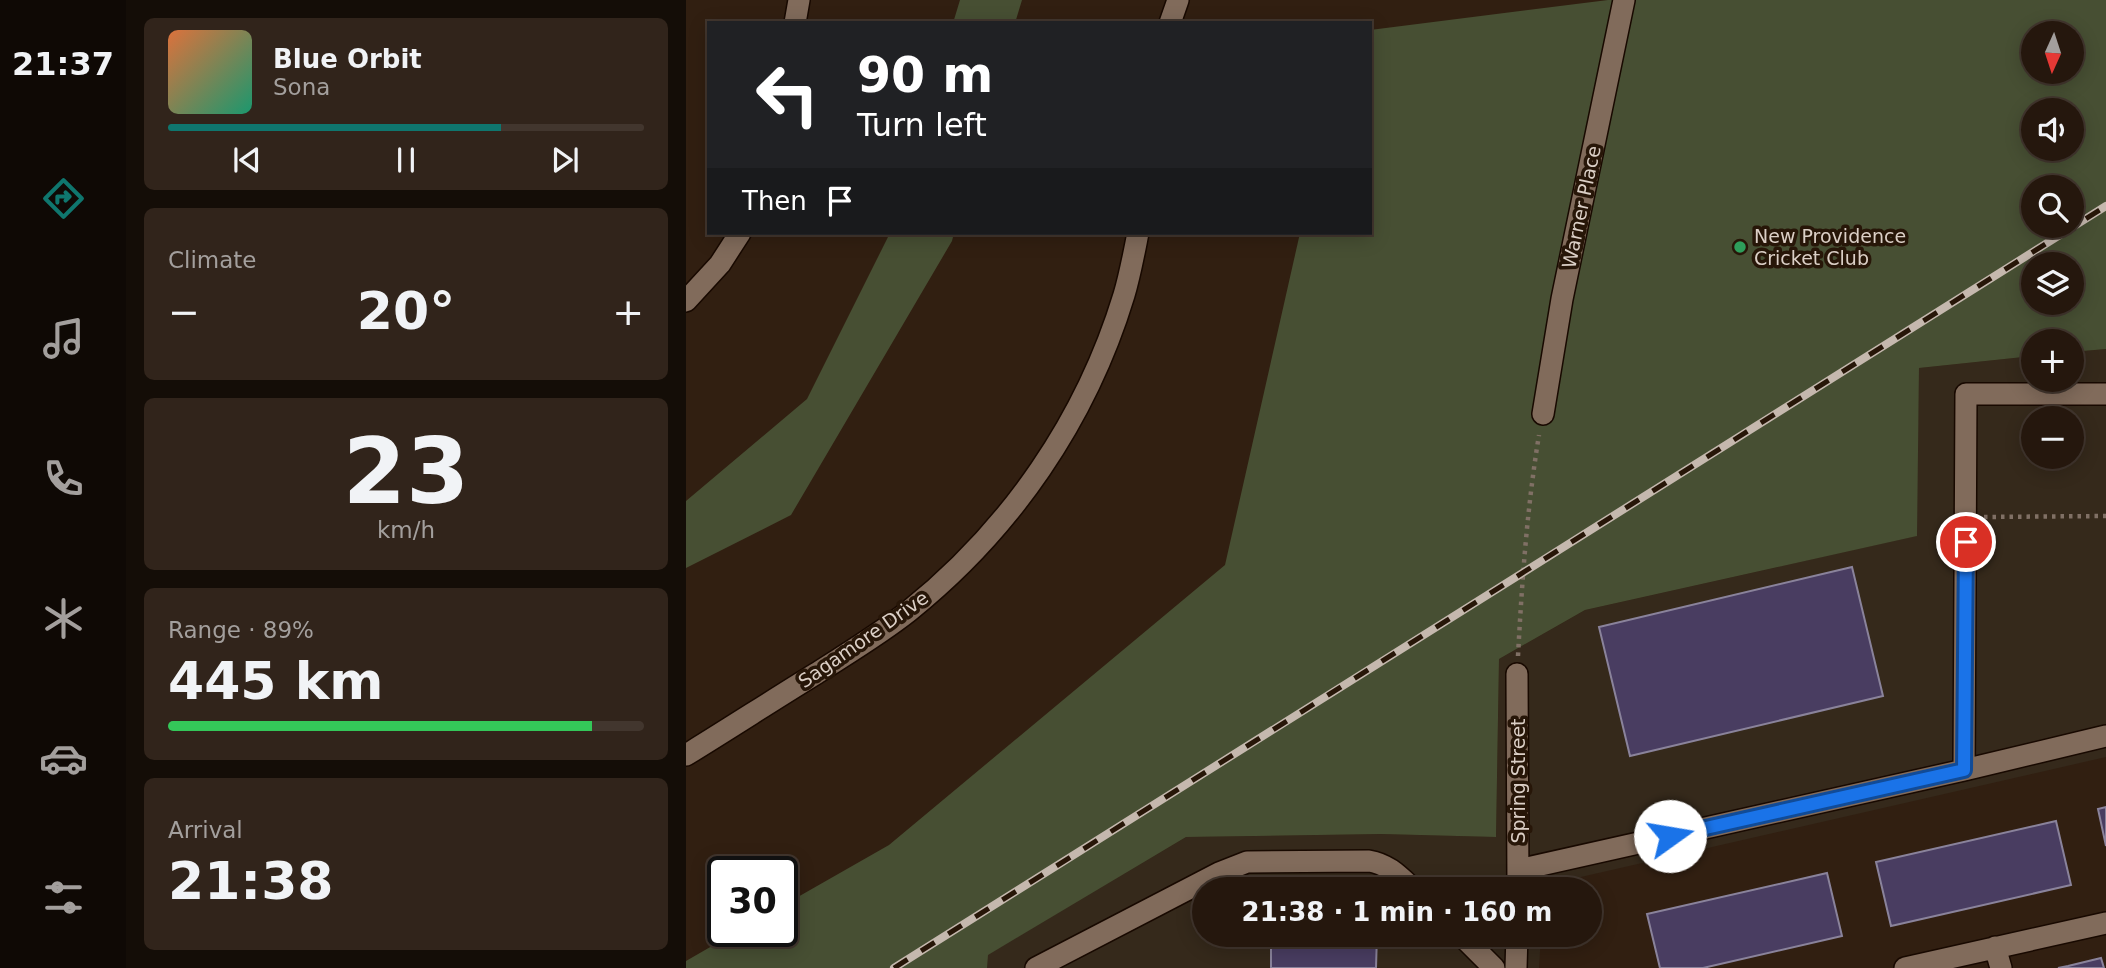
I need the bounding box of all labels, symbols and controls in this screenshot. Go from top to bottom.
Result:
north arrow [2021,21,2084,84]
map controls [2021,21,2084,469]
text: Blue Orbit [273,44,422,74]
text: 21:37 [12,45,114,83]
text: 90 m [857,47,993,104]
icon: left [742,49,833,140]
text: Sona [273,74,330,100]
button: sound [2021,98,2084,161]
text: Turn left [857,106,987,144]
icon: previous [228,141,266,179]
icon: pause [387,141,425,179]
icon: next [546,141,584,179]
street label: Warner Place [1557,144,1605,270]
icon: directions [39,174,88,223]
button: search [2021,175,2084,238]
icon: arrive [821,182,859,220]
text: Then [742,186,807,216]
place label: New Providence Cricket Club [1754,225,1906,269]
marker: New Providence Cricket Club [1732,239,1748,255]
text: Climate [168,247,257,273]
button: layers [2021,252,2084,315]
text: 20° [357,281,455,341]
text: − [168,290,200,334]
text: + [612,290,644,334]
icon: music [39,314,88,363]
button: + [2021,329,2084,392]
button: − [2021,406,2084,469]
text: 23 [343,419,469,524]
icon: phone [39,454,88,503]
pin [1936,512,1996,572]
text: km/h [377,517,435,543]
icon: arrive [1947,523,1985,561]
street label: Sagamore Drive [794,586,932,692]
icon: climate [39,594,88,643]
text: Range · 89% [168,617,314,643]
text: 445 km [168,651,383,711]
street label: Spring Street [1507,718,1529,844]
icon: car [39,734,88,783]
position arrow [1633,799,1707,873]
text: Arrival [168,817,243,843]
text: 21:38 [168,851,334,911]
speed limit sign: 30 [707,856,798,947]
icon: filters [39,873,88,922]
text: 21:38 · 1 min · 160 m [1242,897,1552,927]

